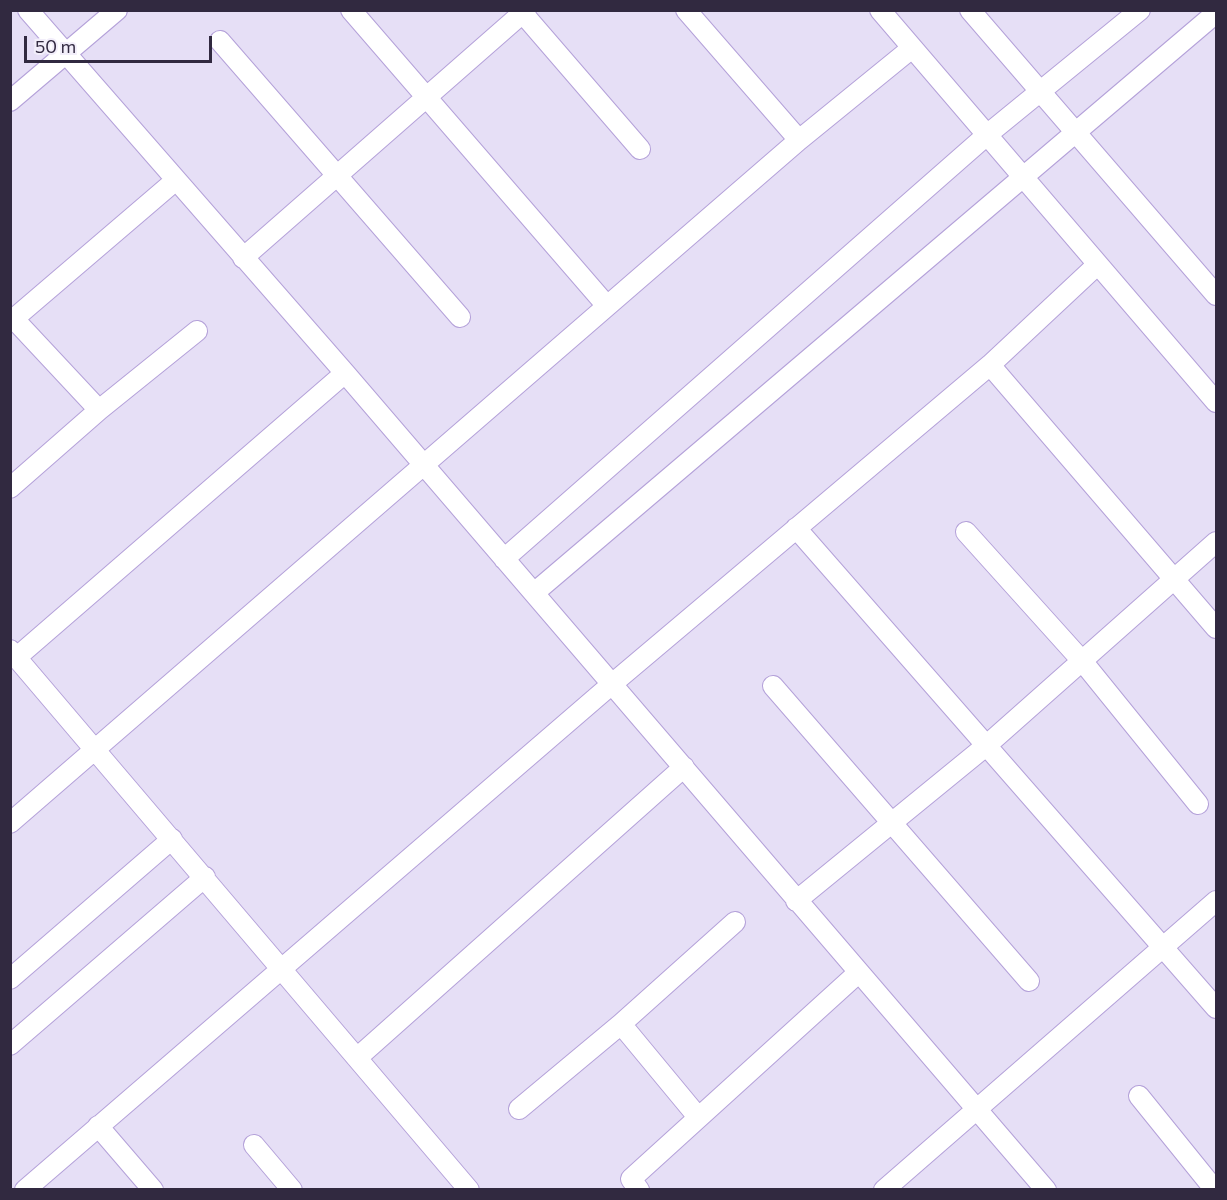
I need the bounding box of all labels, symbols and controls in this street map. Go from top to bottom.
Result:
scale bar [27,24,214,62]
text: 50 m [35,35,76,57]

